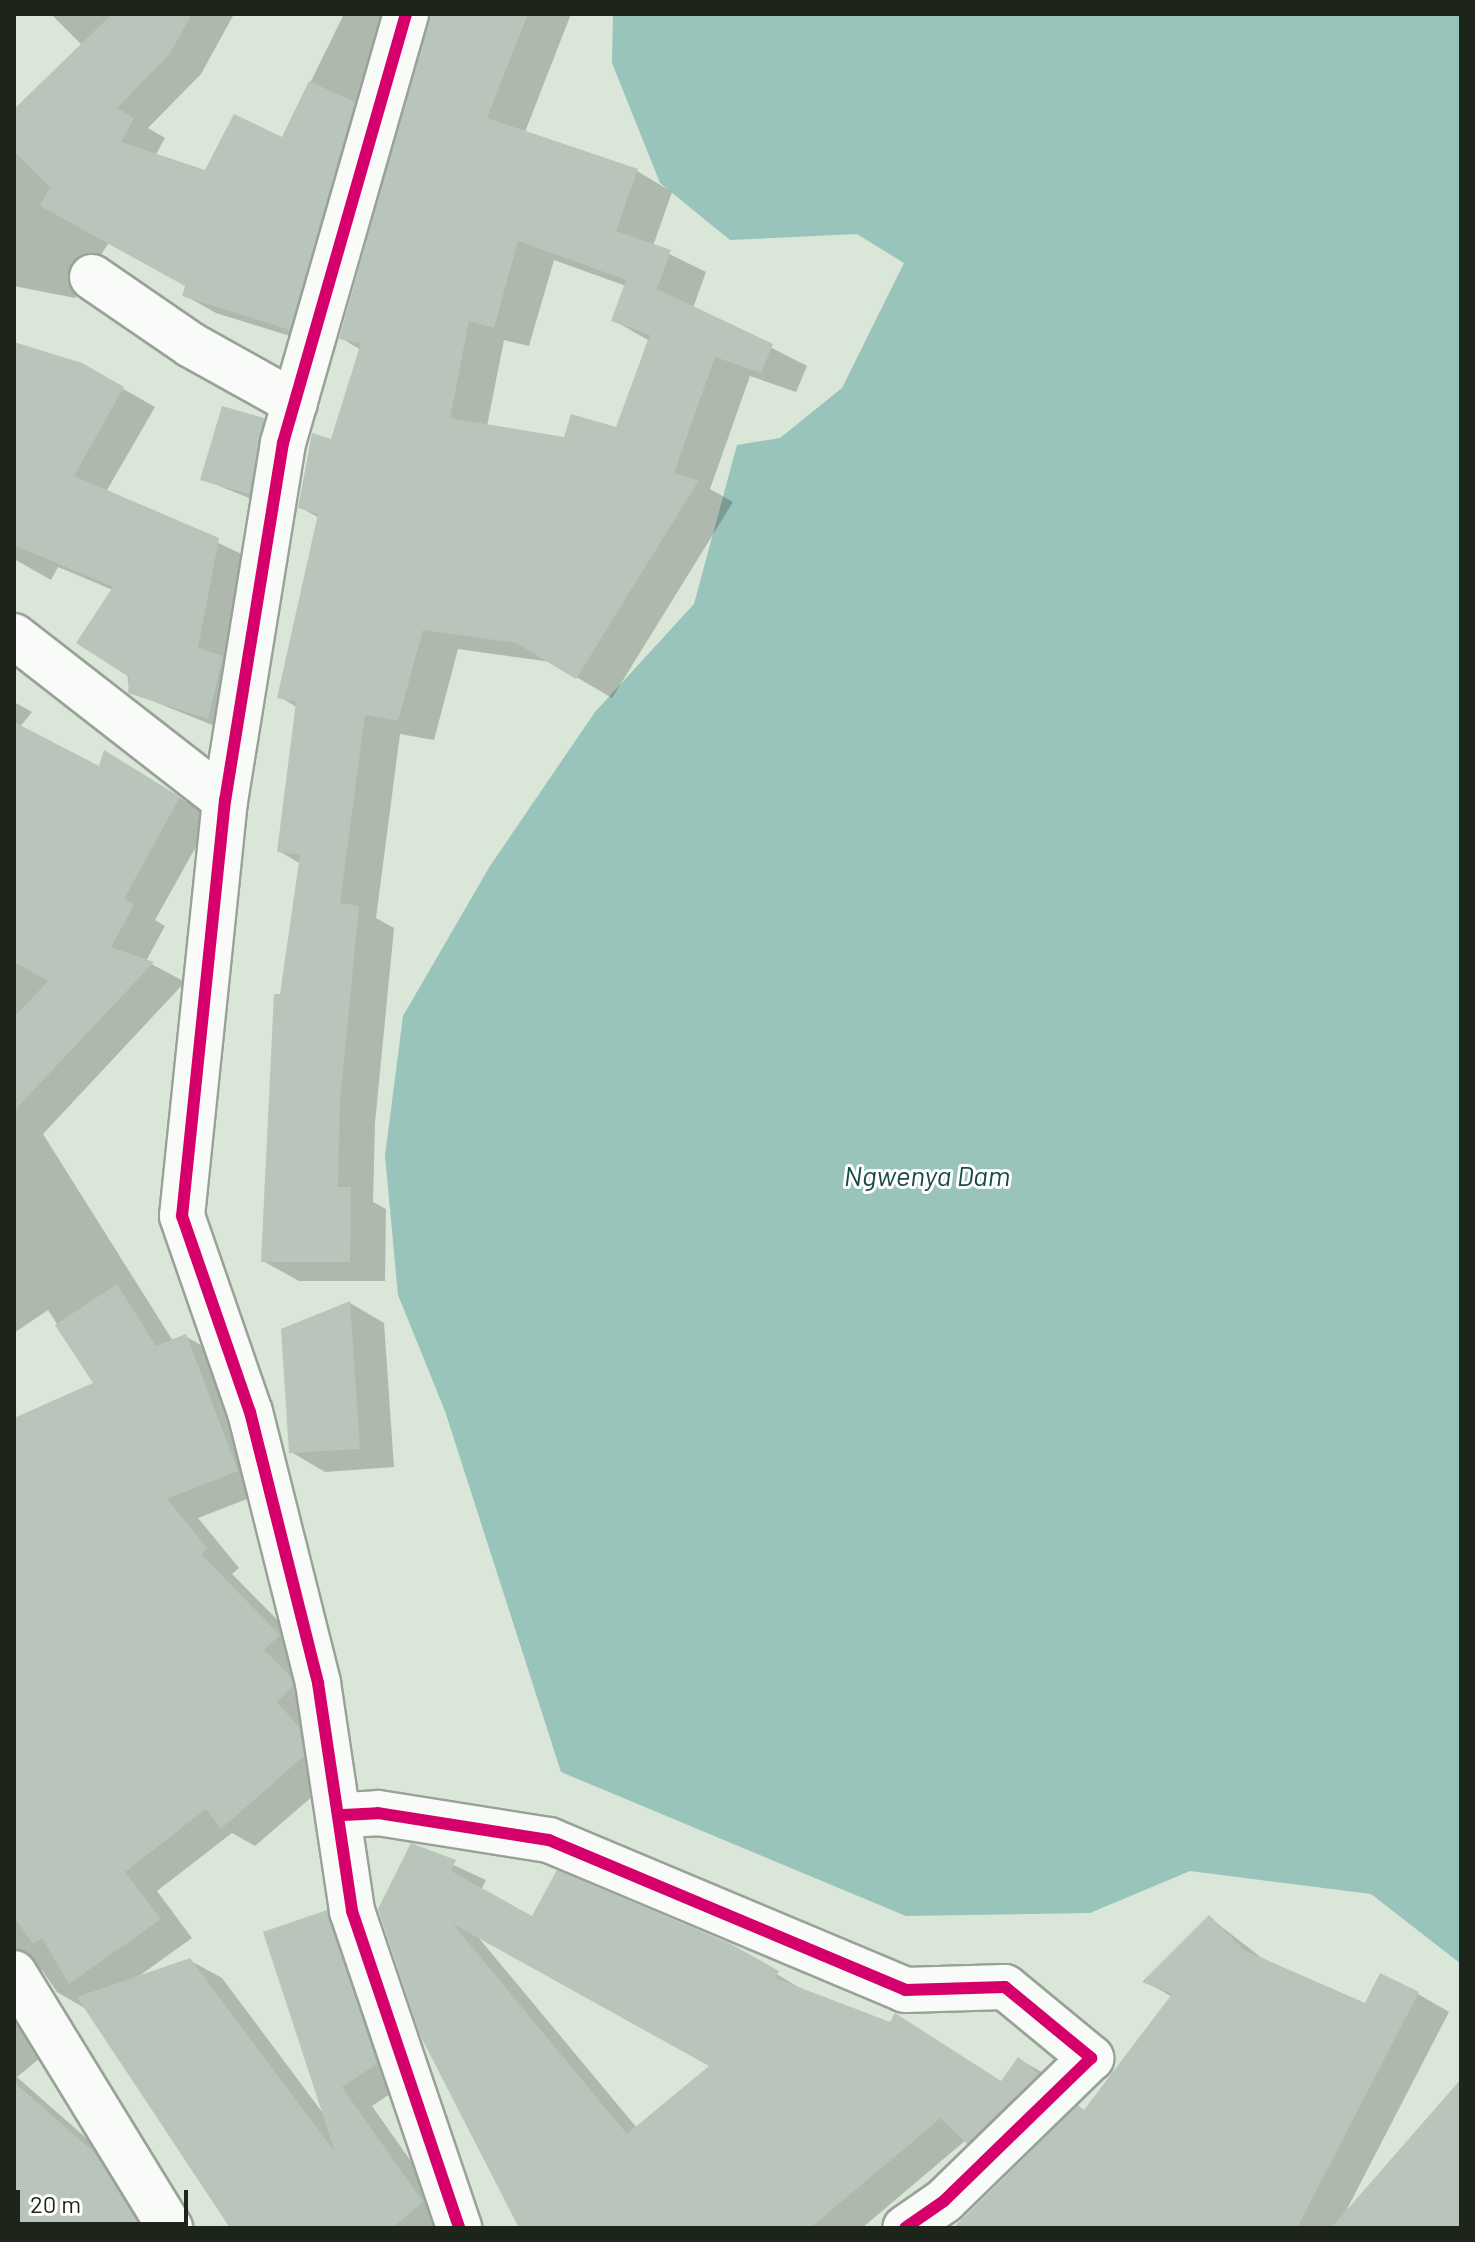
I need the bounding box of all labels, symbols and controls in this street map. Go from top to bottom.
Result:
water label: Ngwenya Dam [844,1158,1010,1192]
scale bar [20,2174,192,2224]
text: 20 m [30,2189,81,2218]

